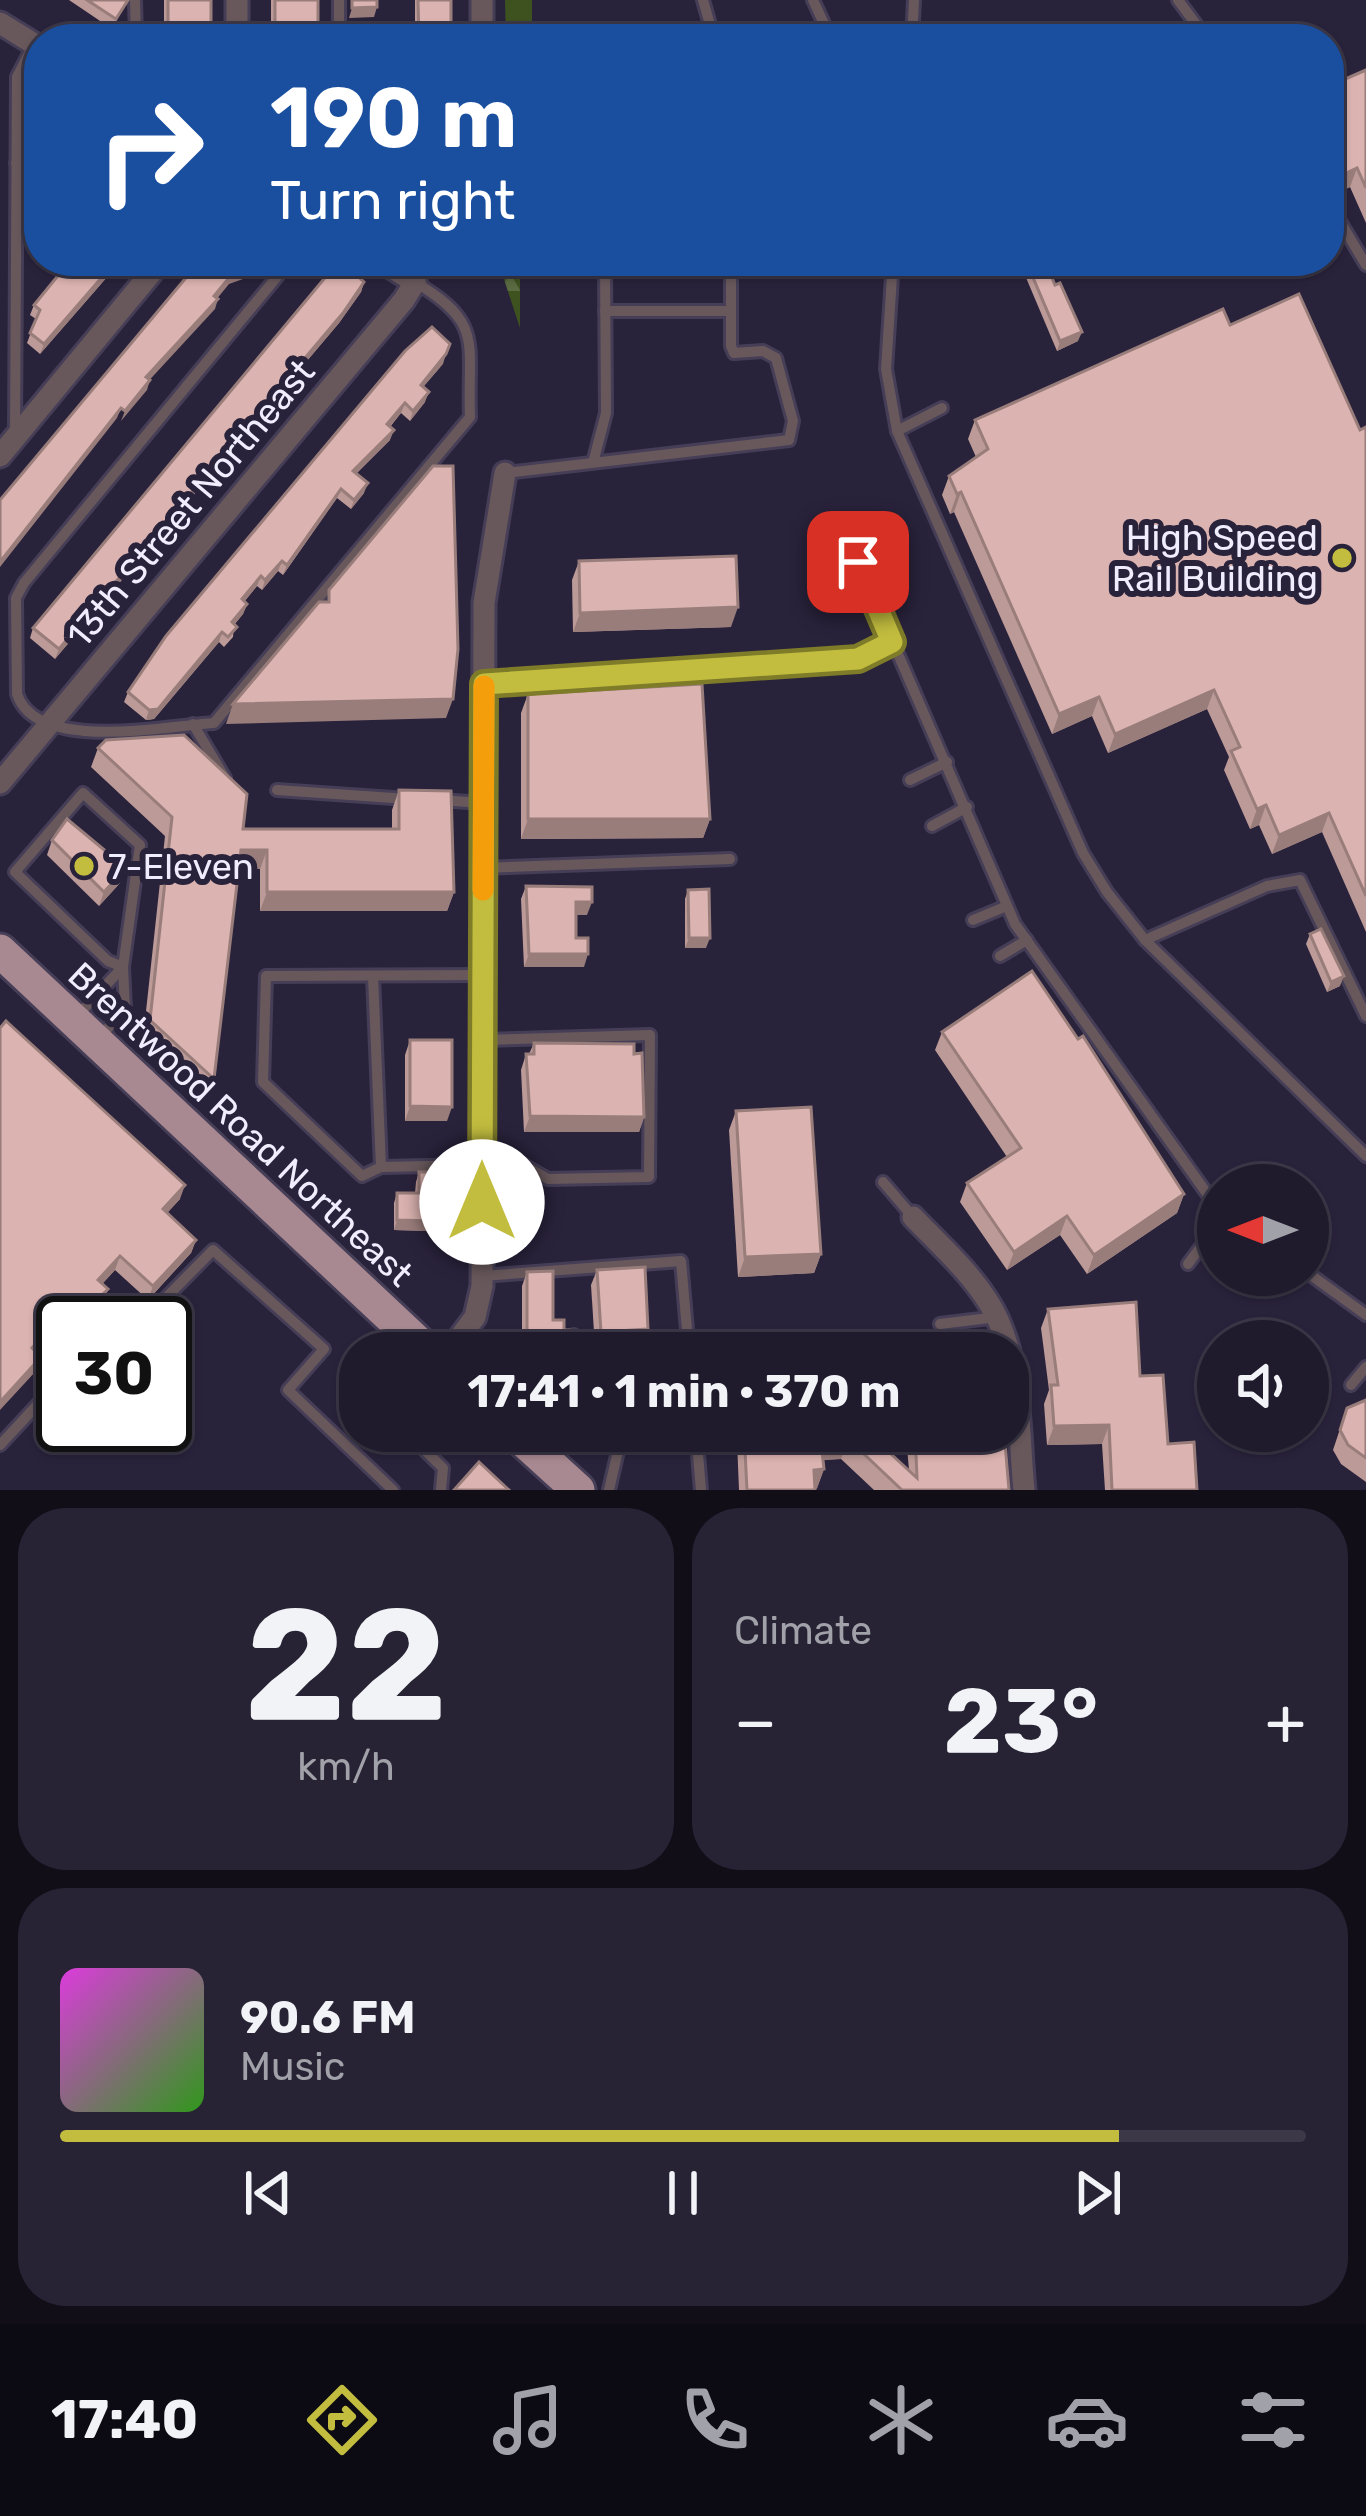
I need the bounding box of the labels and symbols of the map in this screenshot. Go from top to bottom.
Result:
street label: 13th Street Northeast [57,351,323,656]
pin [807,511,909,613]
place label: High Speed Rail Building [1112,516,1318,600]
marker: High Speed Rail Building [1329,545,1355,571]
place label: 7-Eleven [108,845,254,888]
marker: 7-Eleven [71,853,97,879]
street label: Brentwood Road Northeast [60,953,422,1295]
position arrow [419,1139,545,1265]
north arrow [1197,1164,1329,1296]
speed limit sign: 30 [36,1296,192,1452]

